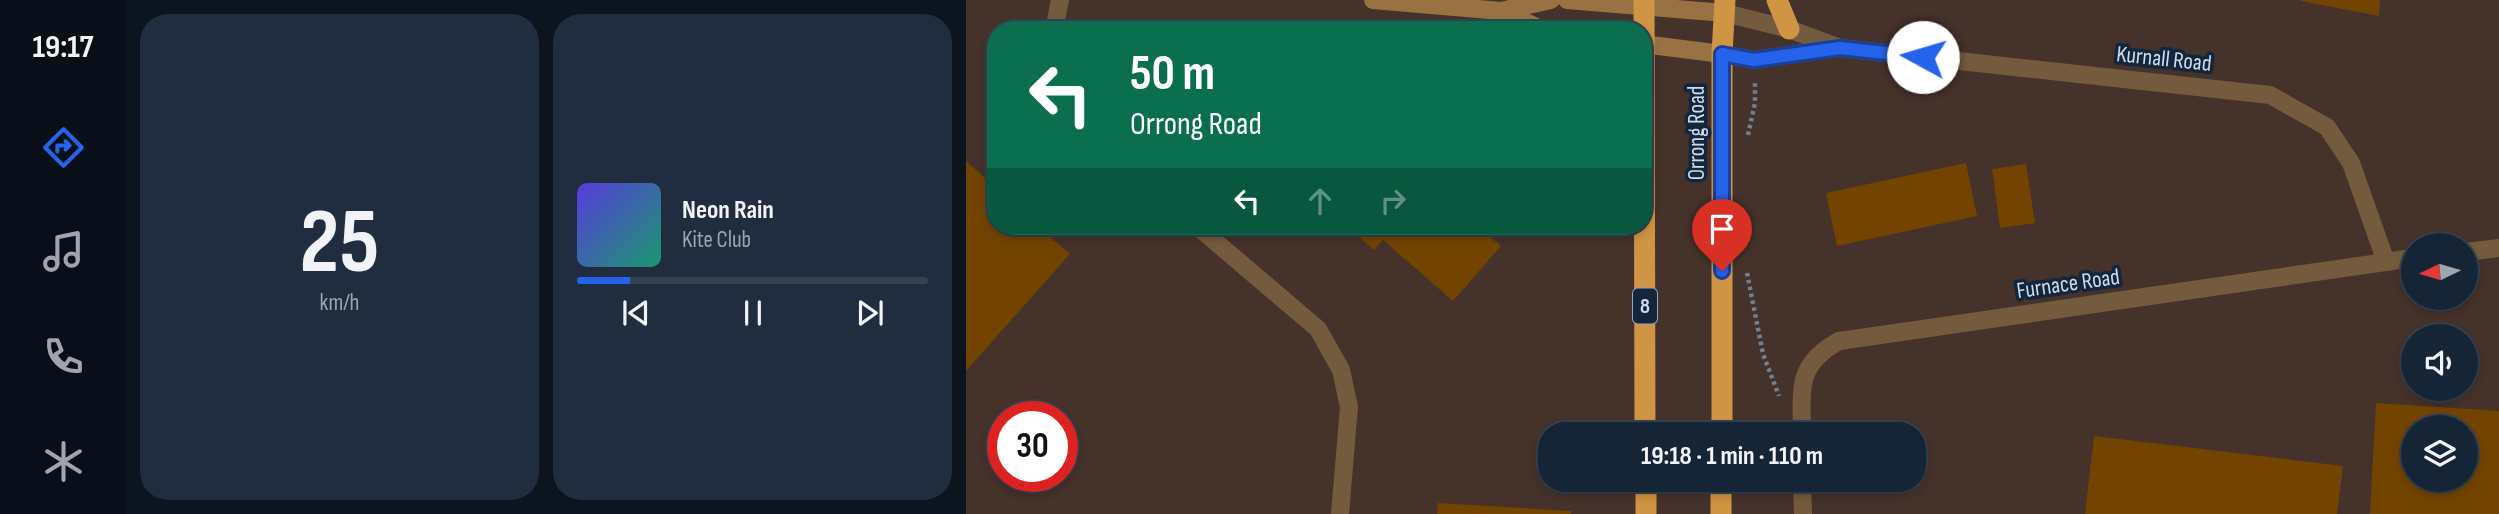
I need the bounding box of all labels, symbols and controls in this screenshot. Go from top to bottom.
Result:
position arrow [1886,20,1960,94]
text: 19:17 [32,28,94,67]
street label: Kurnall Road [2115,40,2213,78]
text: 50 m [1130,45,1215,104]
icon: left [1015,49,1106,140]
street label: Orrong Road [1683,86,1711,180]
text: Orrong Road [1130,105,1262,144]
icon: directions [39,123,88,172]
icon: left [1228,182,1266,220]
icon: ahead [1301,182,1339,220]
icon: right [1374,182,1412,220]
text: 25 [300,189,379,298]
text: Neon Rain [682,195,774,226]
pin [1692,199,1752,271]
icon: arrive [1703,210,1741,248]
text: Kite Club [682,226,751,254]
icon: music [39,227,88,276]
north arrow [2401,233,2478,310]
map controls [2401,233,2478,492]
street label: Furnace Road [2015,263,2122,305]
road number: 8 [1633,288,1657,324]
text: km/h [320,289,359,317]
icon: previous [617,294,655,332]
icon: pause [734,294,772,332]
icon: next [851,294,889,332]
button: sound [2401,324,2478,401]
icon: phone [39,332,88,381]
speed limit sign: 30 [987,401,1078,492]
button: layers [2401,415,2478,492]
icon: climate [39,437,88,486]
text: 19:18 · 1 min · 110 m [1641,441,1823,472]

